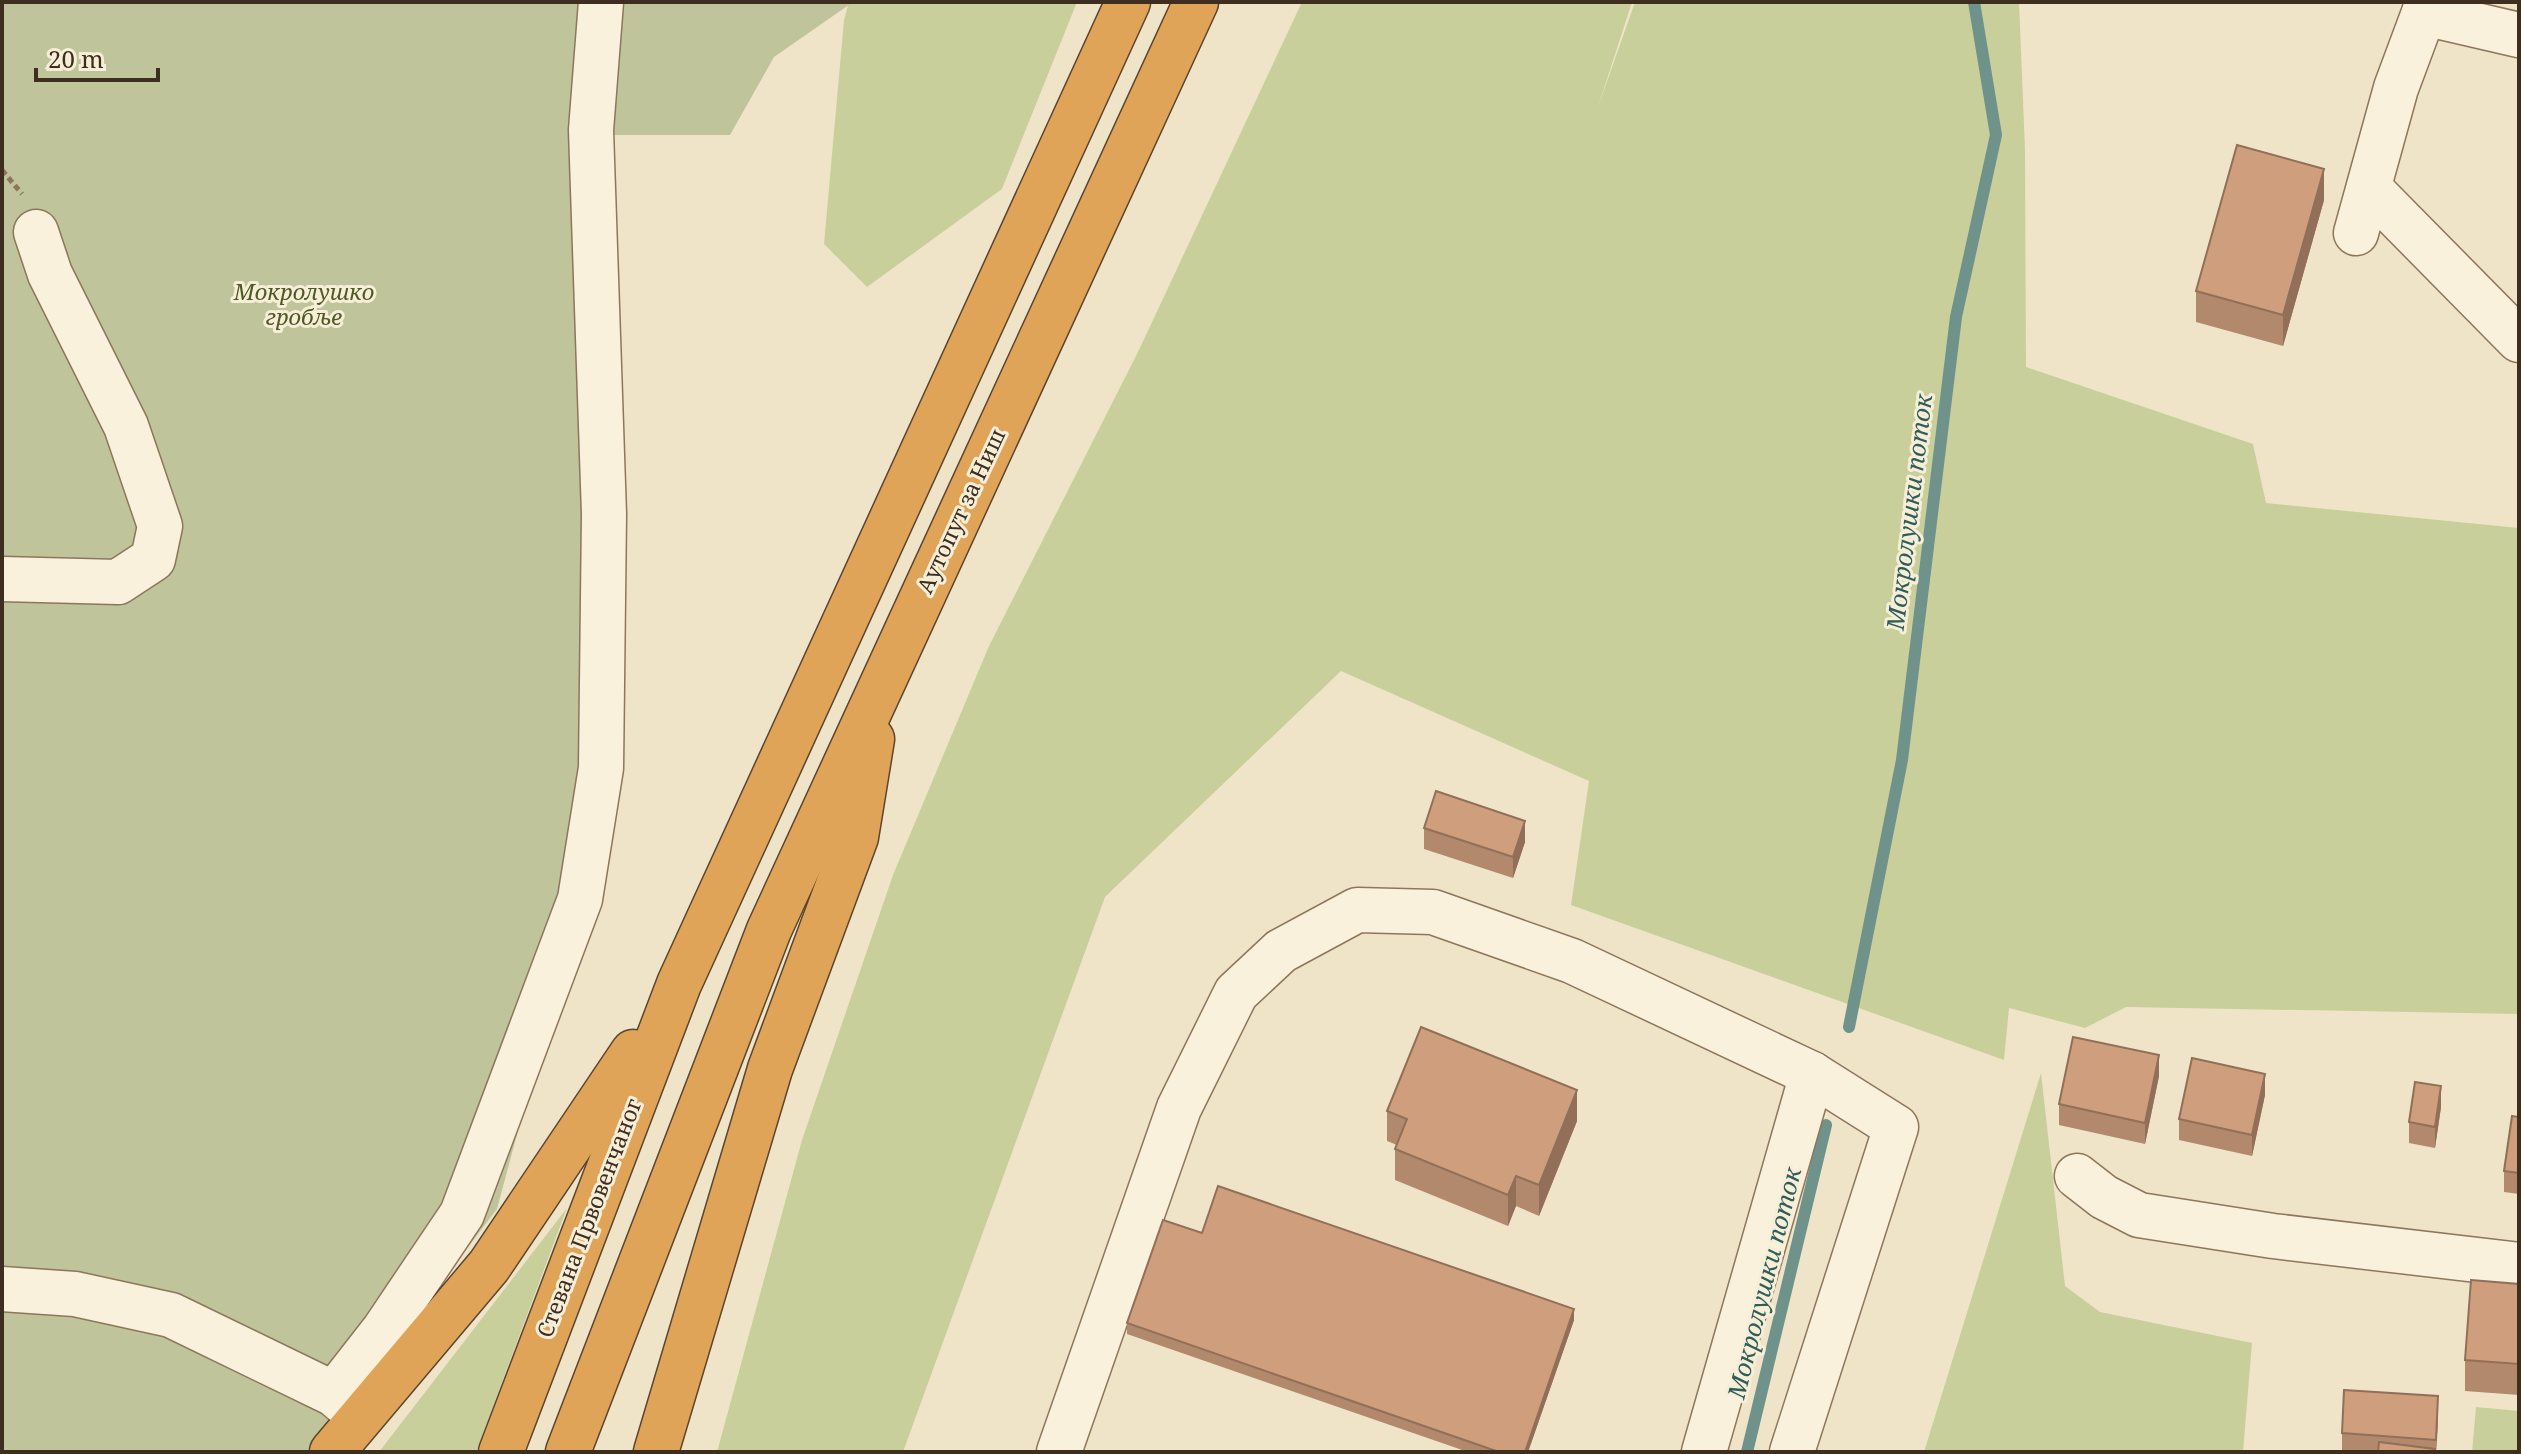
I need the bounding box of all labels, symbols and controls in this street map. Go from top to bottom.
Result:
scale bar [36,32,158,82]
text: 20 m [48,42,104,75]
park label: Мокролушко гробље [233,276,374,331]
water label: Мокролушки поток [1878,391,1940,633]
street label: Аутопут за Ниш [909,423,1011,598]
street label: Стевана Првовенчаног [529,1094,648,1342]
water label: Мокролушки поток [1719,1162,1809,1403]

